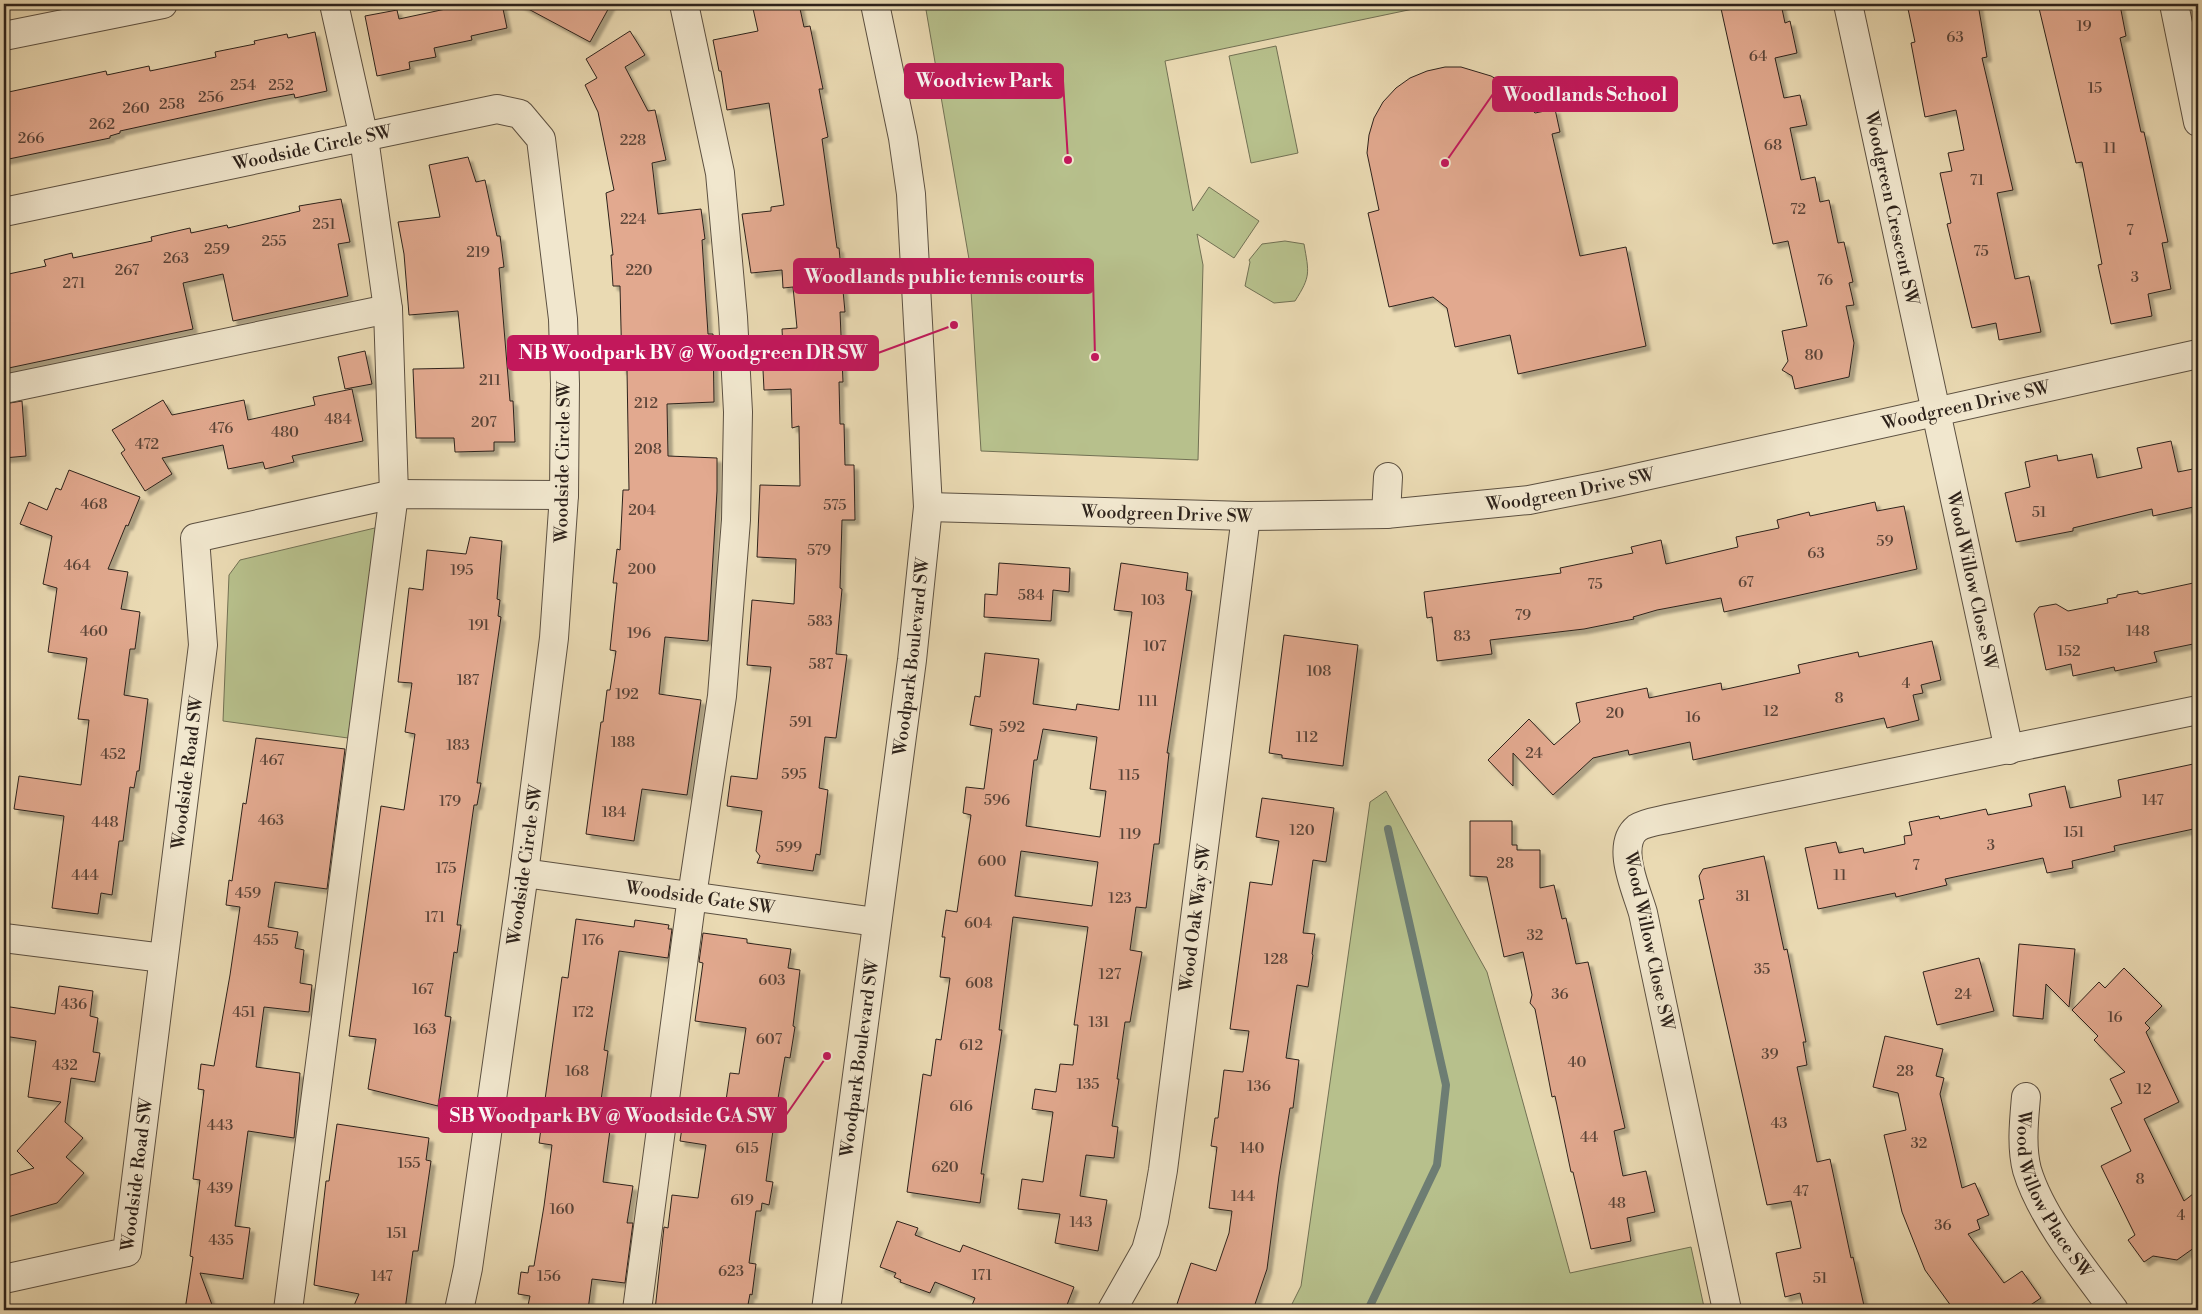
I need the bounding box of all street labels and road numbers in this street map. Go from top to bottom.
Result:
street label: Woodgreen Crescent SW [1860,108,1924,308]
street label: Woodside Circle SW [230,120,394,176]
street label: Woodgreen Drive SW [1879,375,2053,435]
street label: Woodside Circle SW [550,380,576,544]
street label: Woodgreen Drive SW [1484,463,1657,516]
street label: Wood Willow Close SW [1942,488,2003,673]
street label: Woodgreen Drive SW [1080,500,1254,528]
street label: Woodpark Boulevard SW [888,556,934,758]
street label: Woodside Road SW [166,694,208,852]
street label: Woodside Circle SW [502,783,548,948]
street label: Wood Oak Way SW [1174,842,1216,994]
street label: Wood Willow Close SW [1619,849,1679,1033]
street label: Woodside Gate SW [623,876,777,919]
street label: Woodpark Boulevard SW [835,957,884,1159]
street label: Woodside Road SW [116,1096,158,1253]
street label: Wood Willow Place SW [2012,1109,2098,1283]

